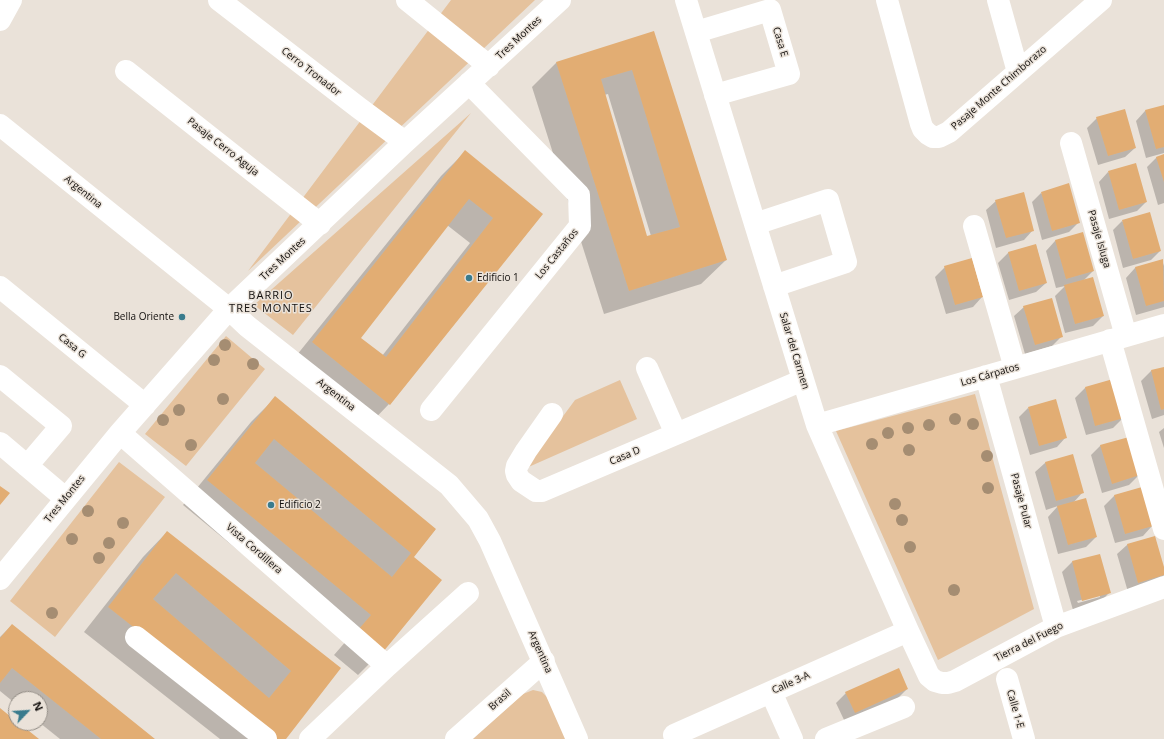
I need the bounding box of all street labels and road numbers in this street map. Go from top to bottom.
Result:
street label: Tres Montes [494,14,544,62]
street label: Casa E [770,26,790,58]
street label: Pasaje Monte Chimborazo [949,43,1049,133]
street label: Cerro Tronador [279,45,343,99]
street label: Pasaje Cerro Aguja [185,115,261,179]
street label: Argentina [62,173,104,211]
street label: Pasaje Isluga [1085,209,1113,269]
street label: Los Castaños [533,226,581,282]
street label: Tres Montes [258,235,308,283]
street label: Salar del Carmen [777,311,811,391]
street label: Casa G [56,331,88,361]
street label: Los Cárpatos [959,361,1021,389]
street label: Argentina [314,376,358,414]
street label: Casa D [608,444,642,468]
street label: Pasaje Pular [1008,472,1034,530]
street label: Tres Montes [42,473,88,525]
street label: Vista Cordillera [224,521,284,577]
street label: Tierra del Fuego [993,620,1065,664]
street label: Argentina [525,629,555,675]
street label: Calle 3-A [770,669,812,697]
street label: Brasil [486,687,514,713]
street label: Calle 1-E [1004,688,1026,730]

